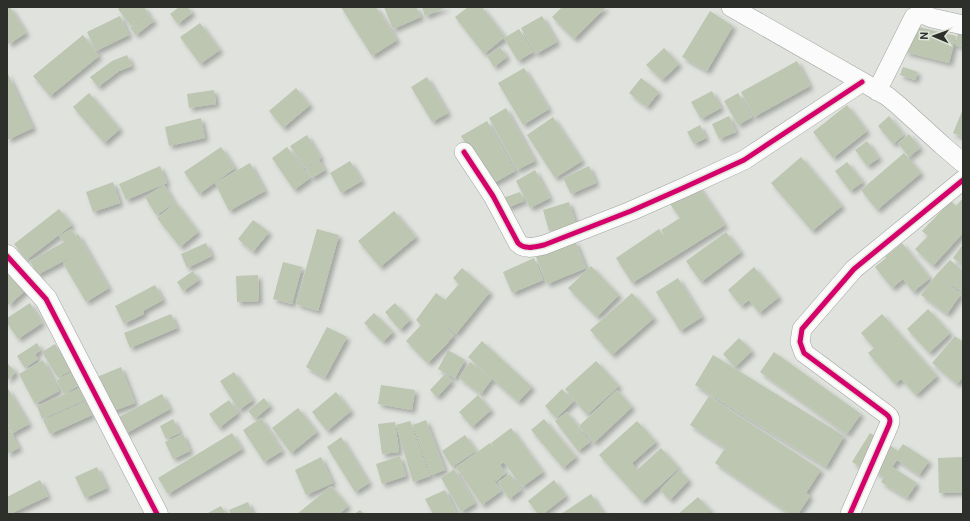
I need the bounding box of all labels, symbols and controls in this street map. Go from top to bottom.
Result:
north arrow [914,16,954,56]
text: N [917,32,931,40]

